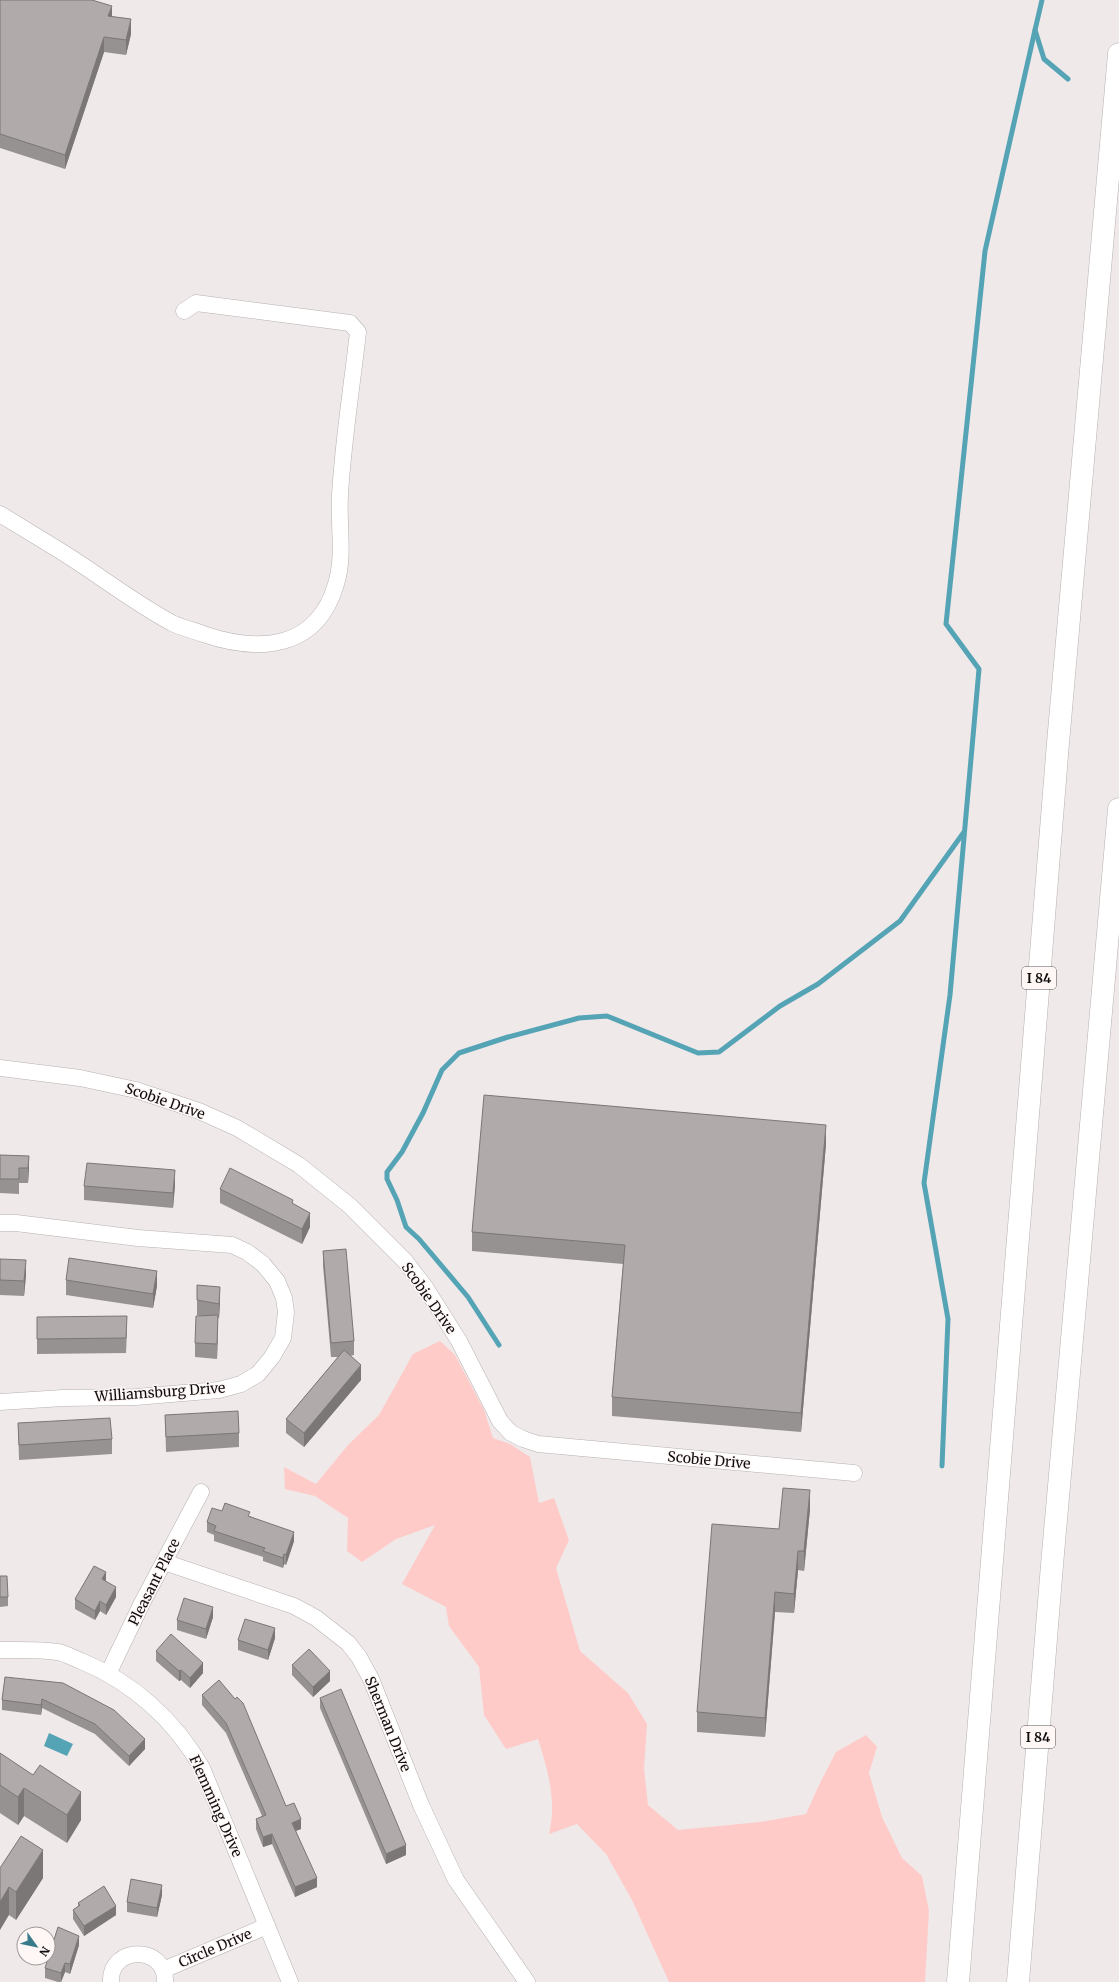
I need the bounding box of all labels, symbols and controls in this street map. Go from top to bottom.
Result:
road number: I 84 [1022,967,1056,989]
street label: Scobie Drive [123,1079,207,1123]
street label: Scobie Drive [398,1259,460,1337]
street label: Williamsburg Drive [93,1378,226,1406]
street label: Scobie Drive [667,1447,751,1473]
street label: Pleasant Place [124,1535,184,1629]
street label: Sherman Drive [361,1674,415,1774]
road number: I 84 [1021,1726,1055,1748]
street label: Flemming Drive [185,1752,247,1860]
street label: Circle Drive [176,1925,254,1971]
north arrow [16,1926,56,1966]
text: N [36,1944,53,1959]

